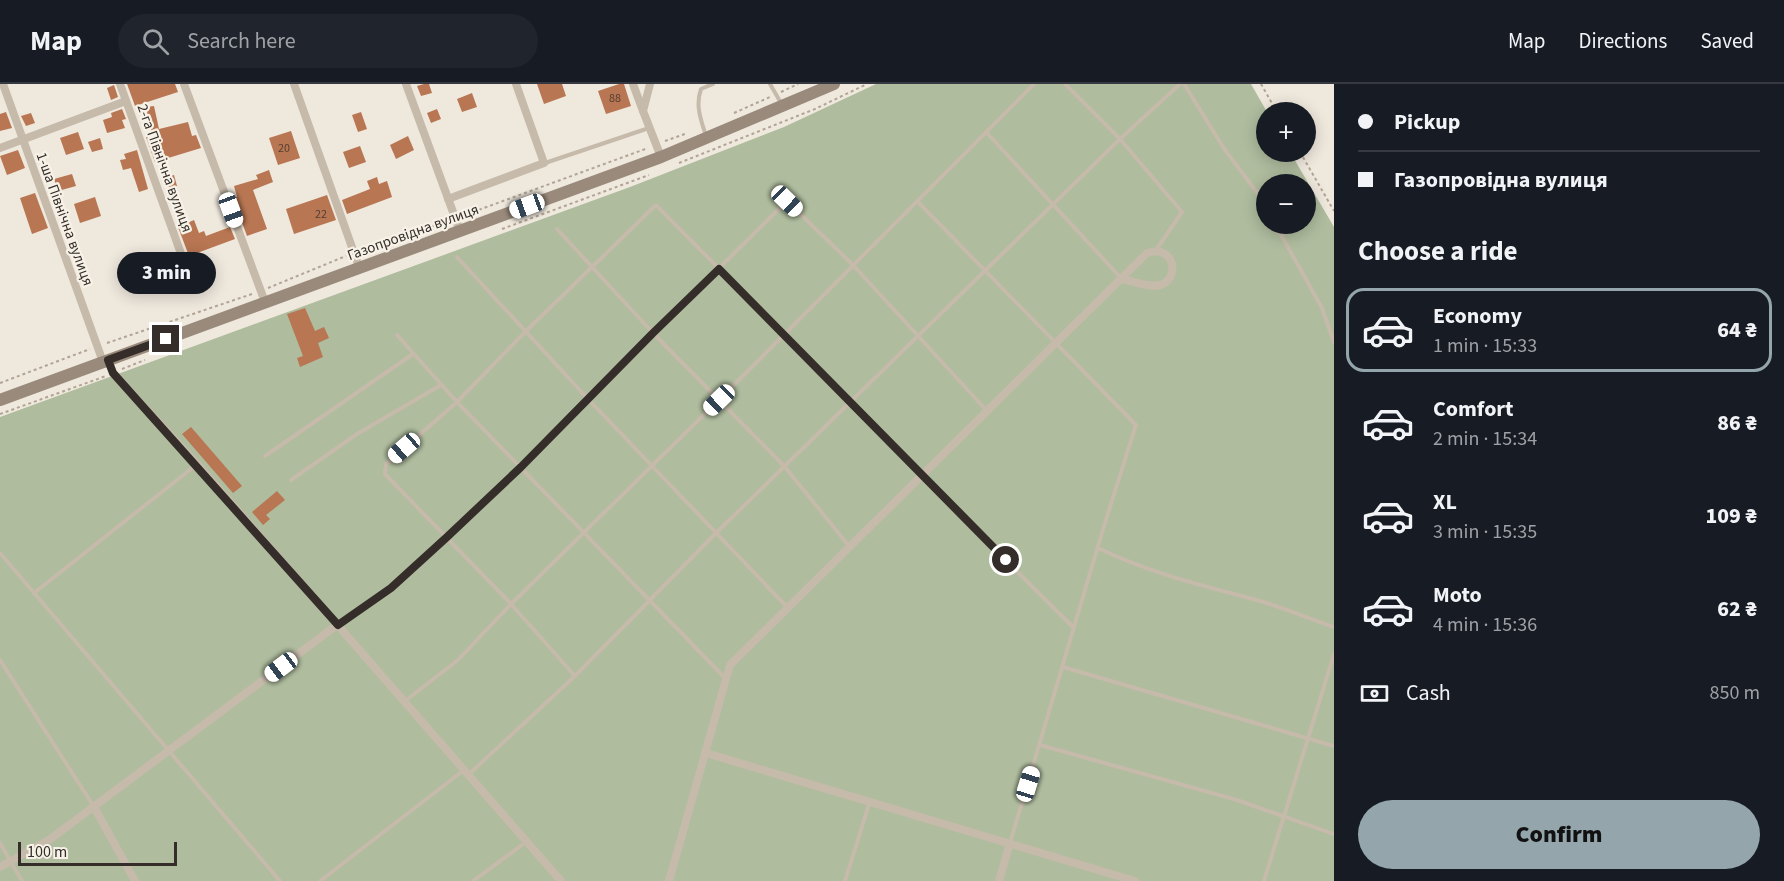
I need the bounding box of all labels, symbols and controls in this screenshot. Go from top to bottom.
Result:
search box [118,14,538,68]
text: Map [30,21,82,61]
icon: search [139,25,172,58]
text: Search here [187,25,296,57]
text: Map [1508,26,1546,56]
text: Directions [1579,26,1667,56]
text: Saved [1700,26,1754,56]
house number: 88 [609,90,621,107]
street label: 2-га Північна вулиця [132,101,198,235]
map controls [1256,102,1316,234]
button: + [1256,102,1316,162]
text: Pickup [1394,106,1460,138]
house number: 20 [278,140,290,157]
street label: 1-ша Північна вулиця [31,149,98,289]
text: Газопровідна вулиця [1394,164,1608,196]
button: − [1256,174,1316,234]
car [768,182,806,220]
car [216,190,246,230]
car [507,191,547,221]
street label: Газопровідна вулиця [344,199,482,266]
house number: 22 [315,206,327,223]
text: Choose a ride [1358,232,1518,271]
callout: 3 min [116,252,216,294]
text: 3 min [142,259,191,287]
text: Economy [1433,300,1522,332]
icon: car [1361,303,1415,357]
text: 64 ₴ [1717,314,1757,346]
route end [152,325,179,352]
text: 1 min · 15:33 [1433,332,1537,360]
car [700,381,738,419]
text: Comfort [1433,393,1514,425]
icon: car [1361,396,1415,450]
text: 86 ₴ [1717,407,1757,439]
text: 2 min · 15:34 [1433,425,1537,453]
car [385,429,423,467]
text: XL [1433,486,1457,518]
icon: car [1361,489,1415,543]
text: 109 ₴ [1706,500,1757,532]
text: 3 min · 15:35 [1433,518,1537,546]
route start [992,546,1019,573]
text: Moto [1433,579,1482,611]
icon: car [1361,582,1415,636]
text: 62 ₴ [1717,593,1757,625]
text: 4 min · 15:36 [1433,611,1537,639]
car [261,649,301,685]
icon: cash [1358,677,1391,710]
text: Cash [1406,677,1451,709]
text: 850 m [1710,679,1760,707]
car [1014,764,1042,804]
button: Confirm [1358,800,1760,869]
scale bar [18,839,177,866]
text: 100 m [27,841,67,863]

